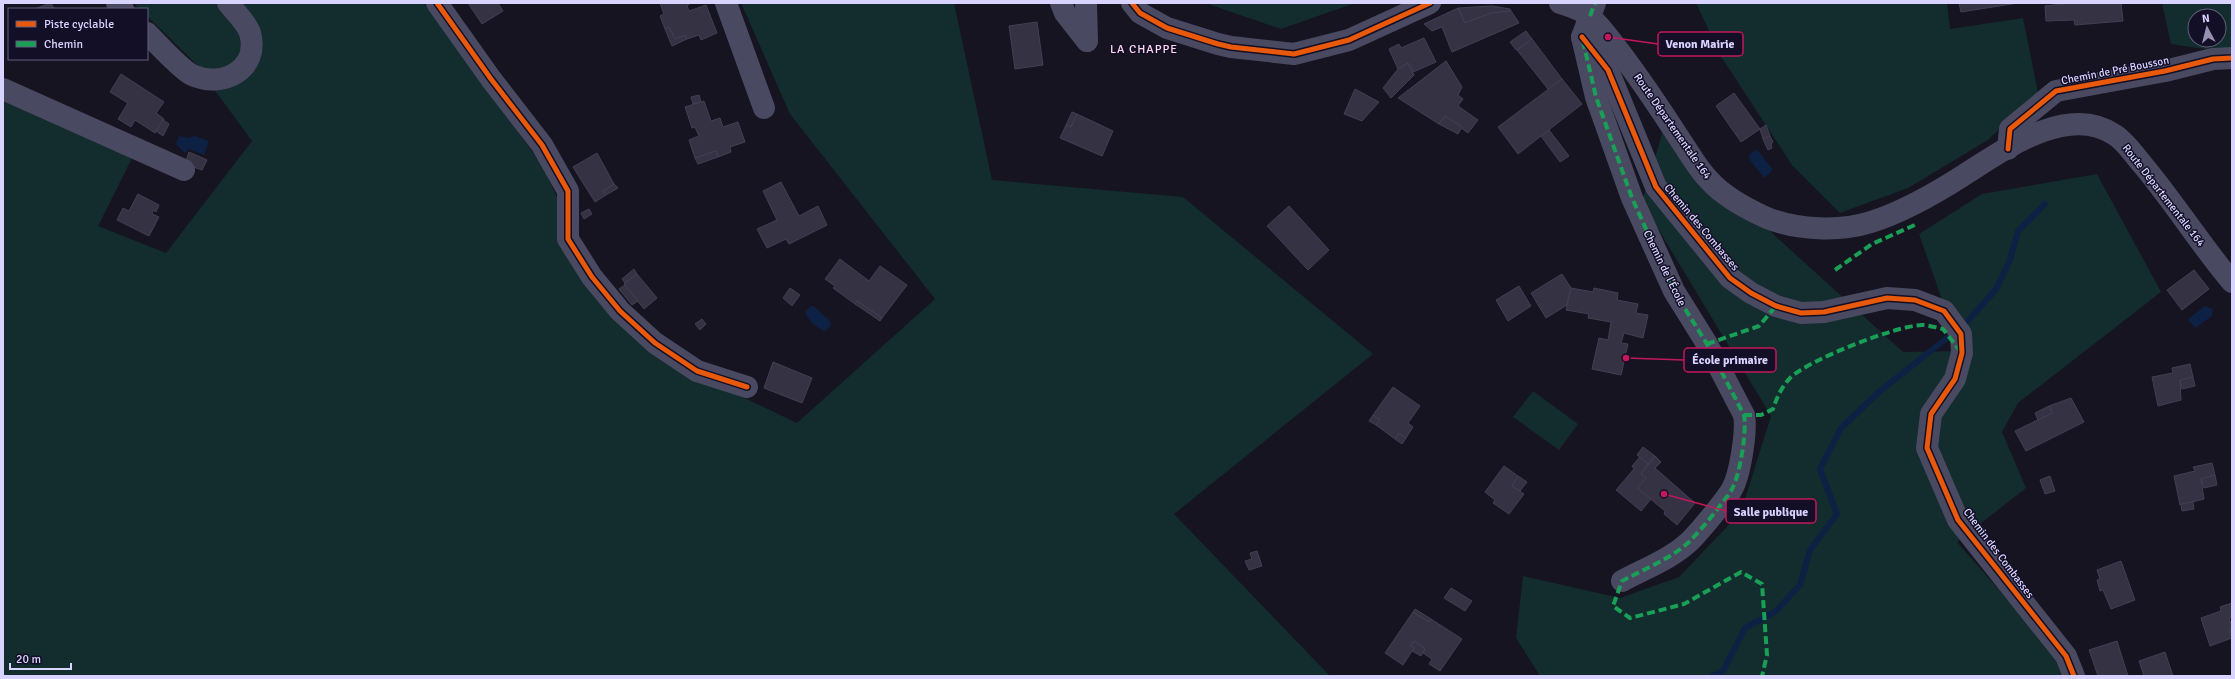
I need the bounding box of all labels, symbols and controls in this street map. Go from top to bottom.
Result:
legend [8,8,148,60]
north arrow [2187,8,2227,48]
text: N [2201,12,2210,25]
text: Piste cyclable [44,17,114,32]
callout: Venon Mairie [1658,32,1743,56]
text: Chemin [44,37,83,52]
text: Venon Mairie [1665,37,1735,52]
district label: LA CHAPPE [1110,42,1178,57]
street label: Chemin de Pré Bousson [2060,54,2170,87]
street label: Route Départementale 164 [1631,71,1714,182]
street label: Route Départementale 164 [2120,142,2208,249]
street label: Chemin des Combasses [1662,181,1742,273]
street label: Chemin de l'École [1641,228,1689,308]
callout: École primaire [1684,348,1776,372]
text: École primaire [1692,353,1768,368]
callout: Salle publique [1726,499,1816,523]
text: Salle publique [1734,505,1808,520]
street label: Chemin des Combasses [1961,506,2037,601]
scale bar [10,645,71,671]
text: 20 m [16,652,41,667]

